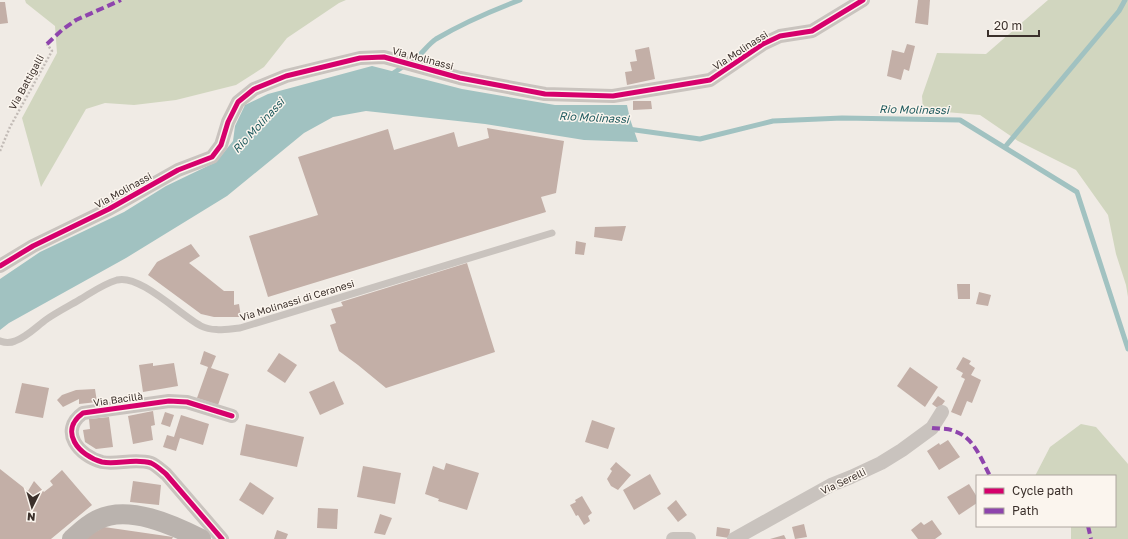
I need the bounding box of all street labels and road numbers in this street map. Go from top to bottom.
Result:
street label: Via Molinassi [710,28,770,72]
street label: Via Molinassi [391,44,455,72]
street label: Via Battigalli [6,52,46,112]
street label: Via Molinassi [92,169,154,211]
street label: Via Molinassi di Ceranesi [238,277,356,323]
street label: Via Bacillà [92,390,144,408]
street label: Via Serelli [819,465,867,497]

